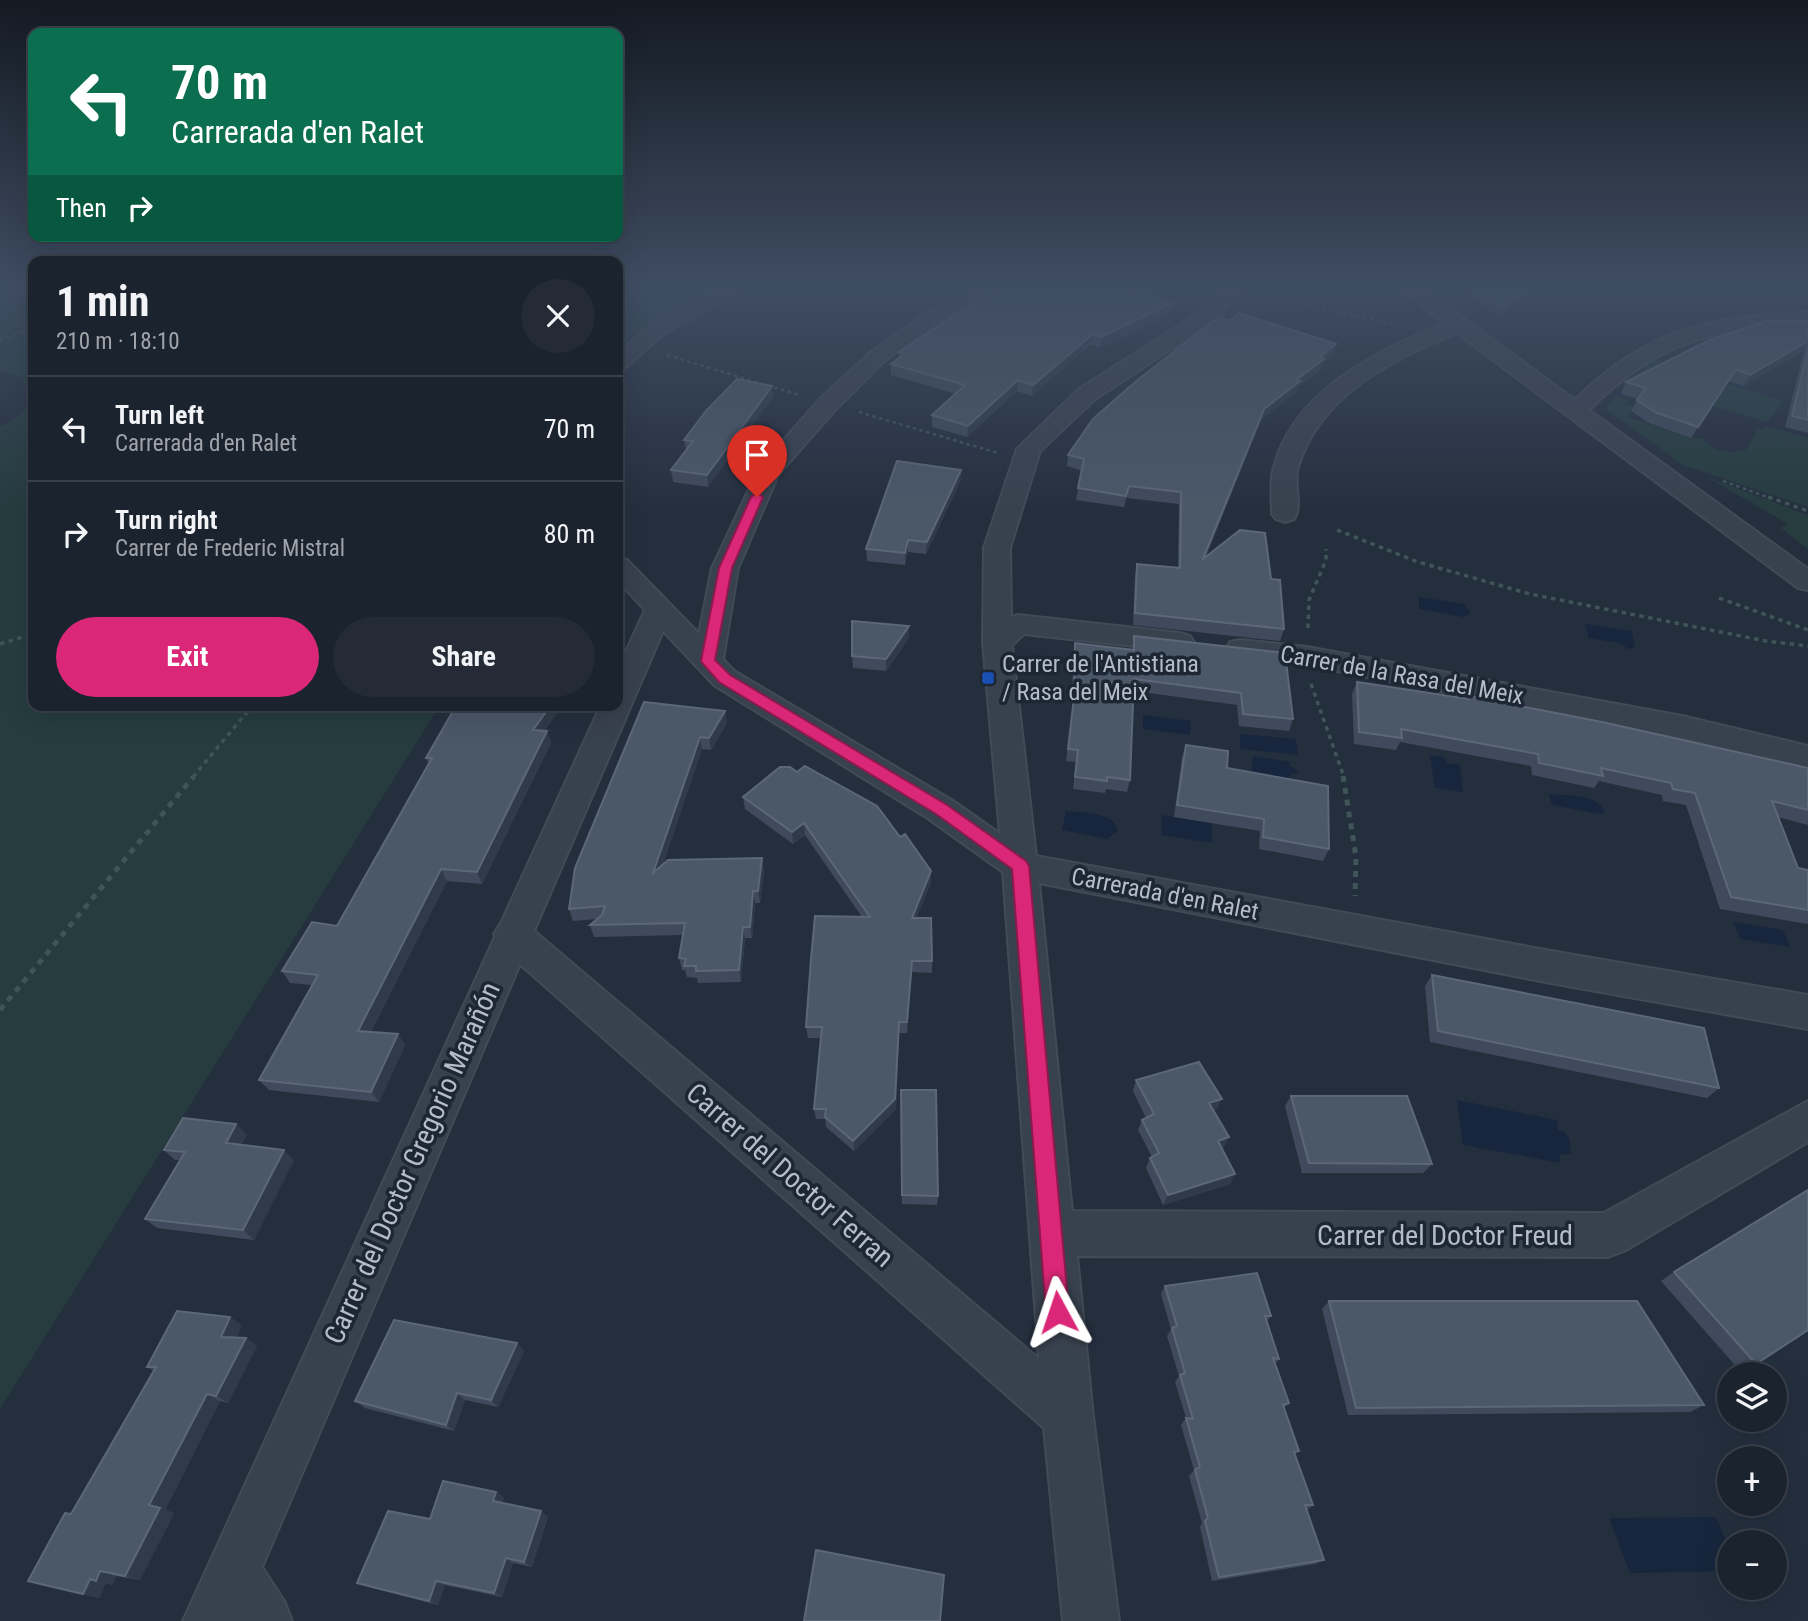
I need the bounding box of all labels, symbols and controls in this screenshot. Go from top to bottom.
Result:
text: 70 m [171,54,268,111]
icon: left [56,56,147,147]
text: Carrerada d'en Ralet [171,113,424,151]
icon: right [121,189,159,227]
text: Then [56,193,107,223]
text: 1 min [56,277,149,326]
button: close [521,279,595,353]
text: 210 m · 18:10 [56,328,180,355]
text: Turn left [115,400,204,430]
icon: left [56,410,94,448]
text: 70 m [544,414,595,444]
pin [727,425,787,497]
text: Carrerada d'en Ralet [115,430,297,457]
icon: arrive [738,436,776,474]
text: Turn right [115,505,217,535]
icon: right [56,515,94,553]
text: 80 m [544,519,595,549]
text: Carrer de Frederic Mistral [115,535,345,562]
button: Exit [56,617,319,697]
button: Share [333,617,595,697]
street label: Carrer de la Rasa del Meix [1278,640,1526,710]
place label: Carrer de l'Antistiana / Rasa del Meix [1002,650,1199,706]
marker: Carrer de l'Antistiana / Rasa del Meix [980,670,996,686]
street label: Carrerada d'en Ralet [1069,862,1261,926]
street label: Carrer del Doctor Gregorio Marañón [317,977,507,1349]
street label: Carrer del Doctor Ferran [680,1076,900,1274]
street label: Carrer del Doctor Freud [1317,1219,1573,1252]
position arrow [1021,1275,1095,1349]
map controls [1717,1362,1787,1600]
button: layers [1717,1362,1787,1432]
button: + [1717,1446,1787,1516]
button: − [1717,1530,1787,1600]

